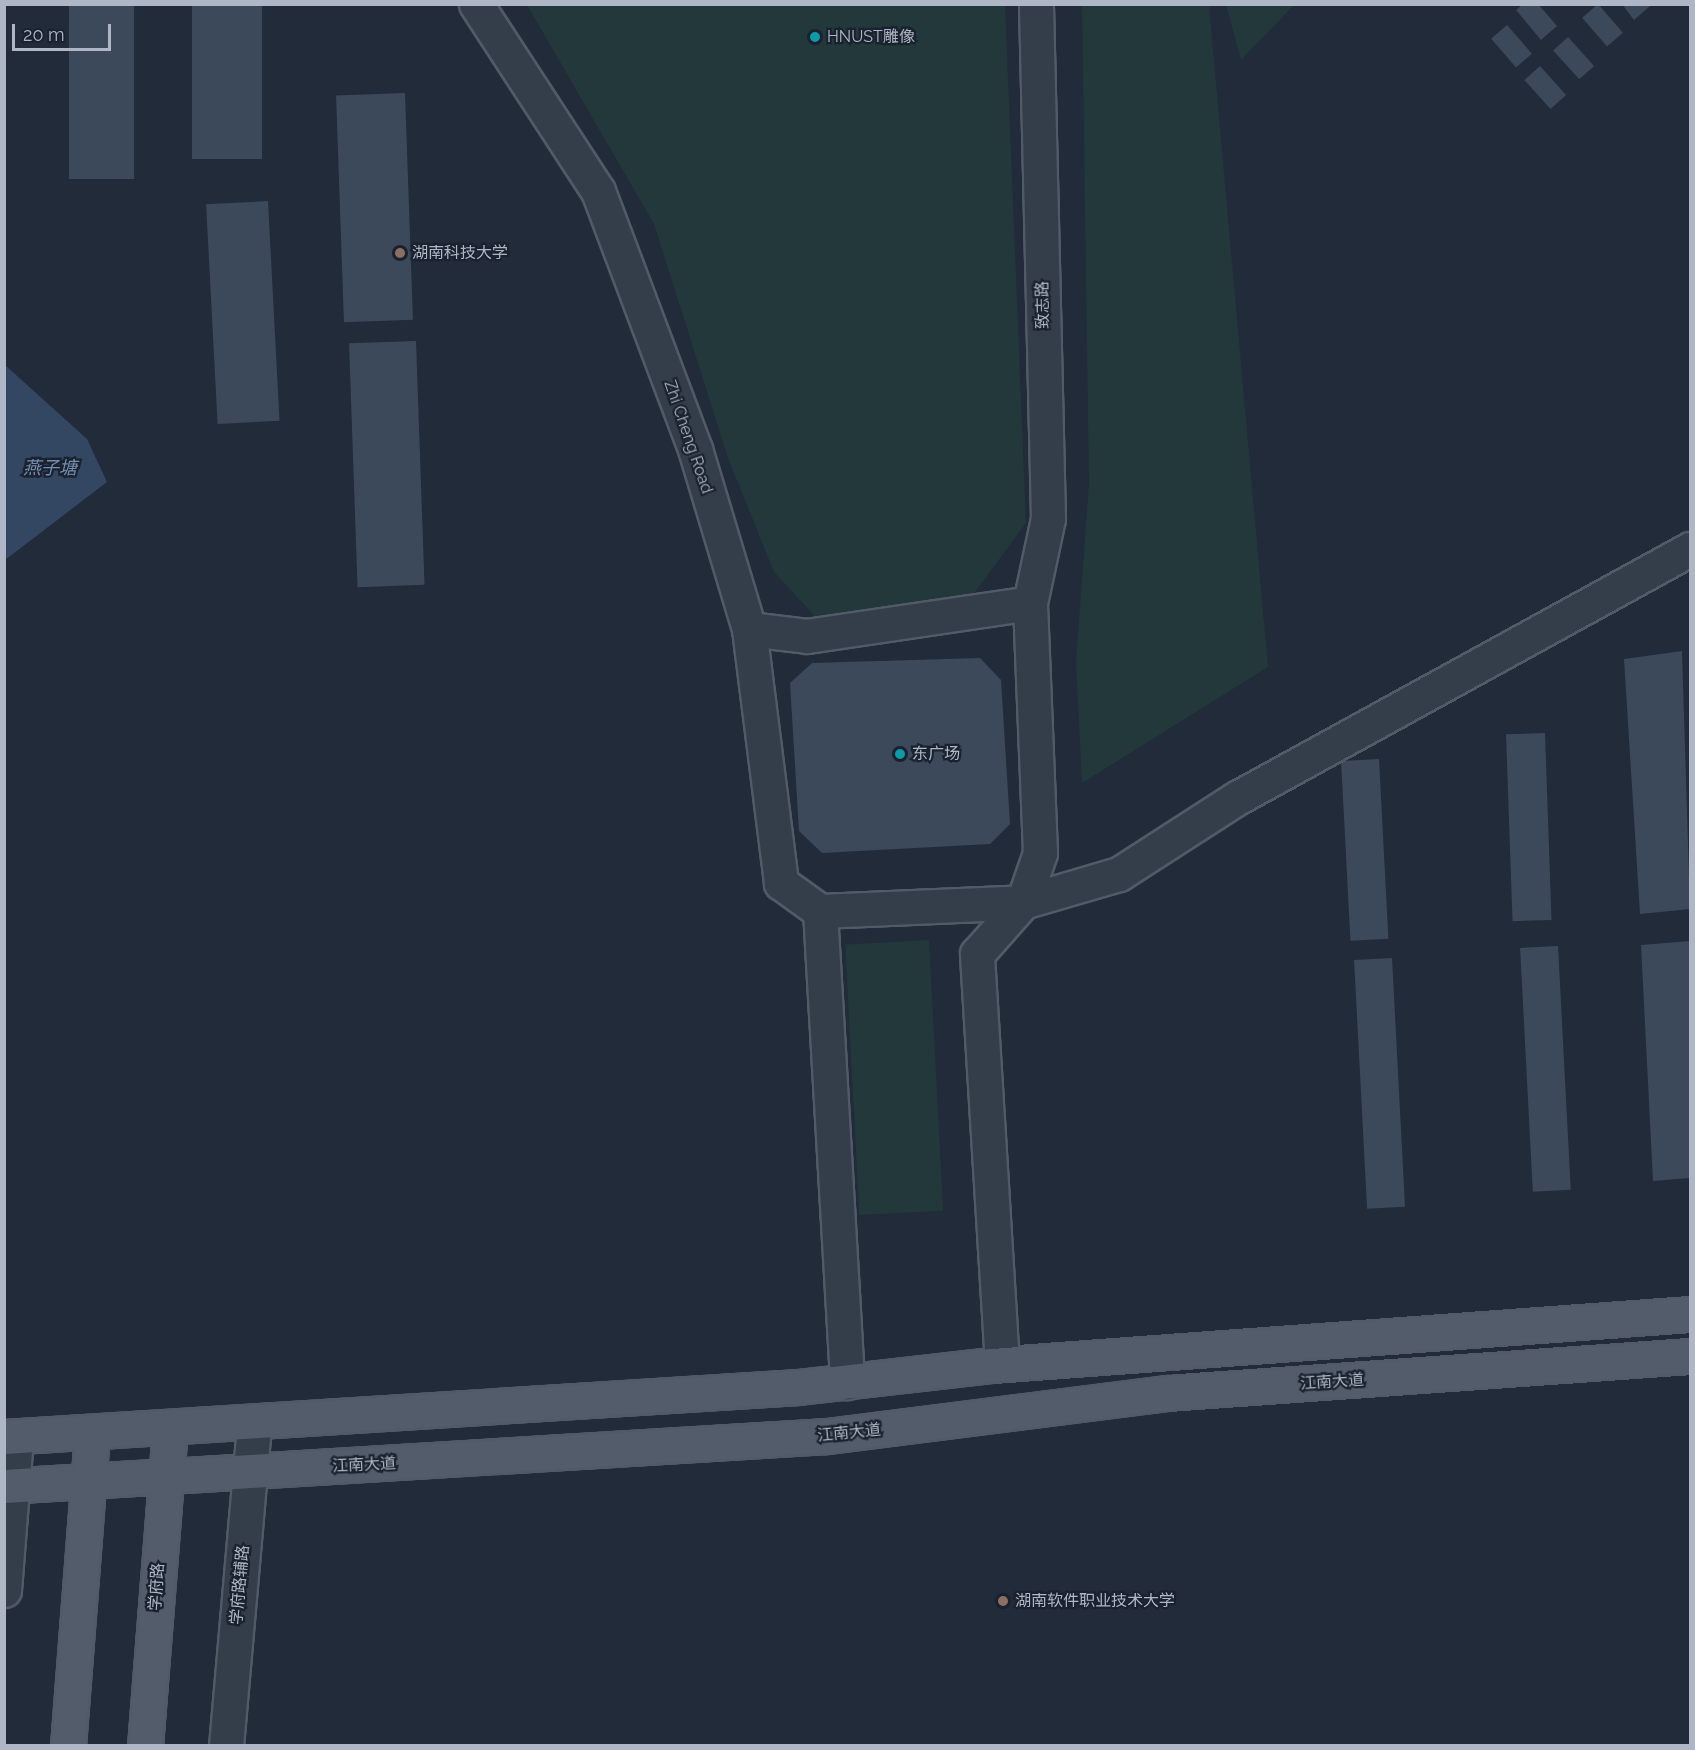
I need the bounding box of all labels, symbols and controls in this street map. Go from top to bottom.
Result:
scale bar [15,12,114,50]
text: 20 m [23,24,65,45]
place label: HNUST雕像 [827,27,915,47]
marker: HNUST雕像 [808,30,822,44]
place label: 湖南科技大学 [412,243,508,263]
marker: 湖南科技大学 [393,246,407,260]
street label: 致志路 [1033,281,1053,329]
street label: Zhi Cheng Road [660,378,716,496]
water label: 燕子塘 [23,457,77,479]
place label: 东广场 [912,744,960,764]
marker: 东广场 [893,747,907,761]
street label: 江南大道 [1299,1370,1365,1394]
street label: 江南大道 [816,1420,882,1446]
street label: 江南大道 [332,1454,396,1476]
street label: 学府路辅路 [227,1544,253,1626]
street label: 学府路 [146,1562,168,1612]
place label: 湖南软件职业技术大学 [1015,1591,1175,1611]
marker: 湖南软件职业技术大学 [996,1594,1010,1608]

